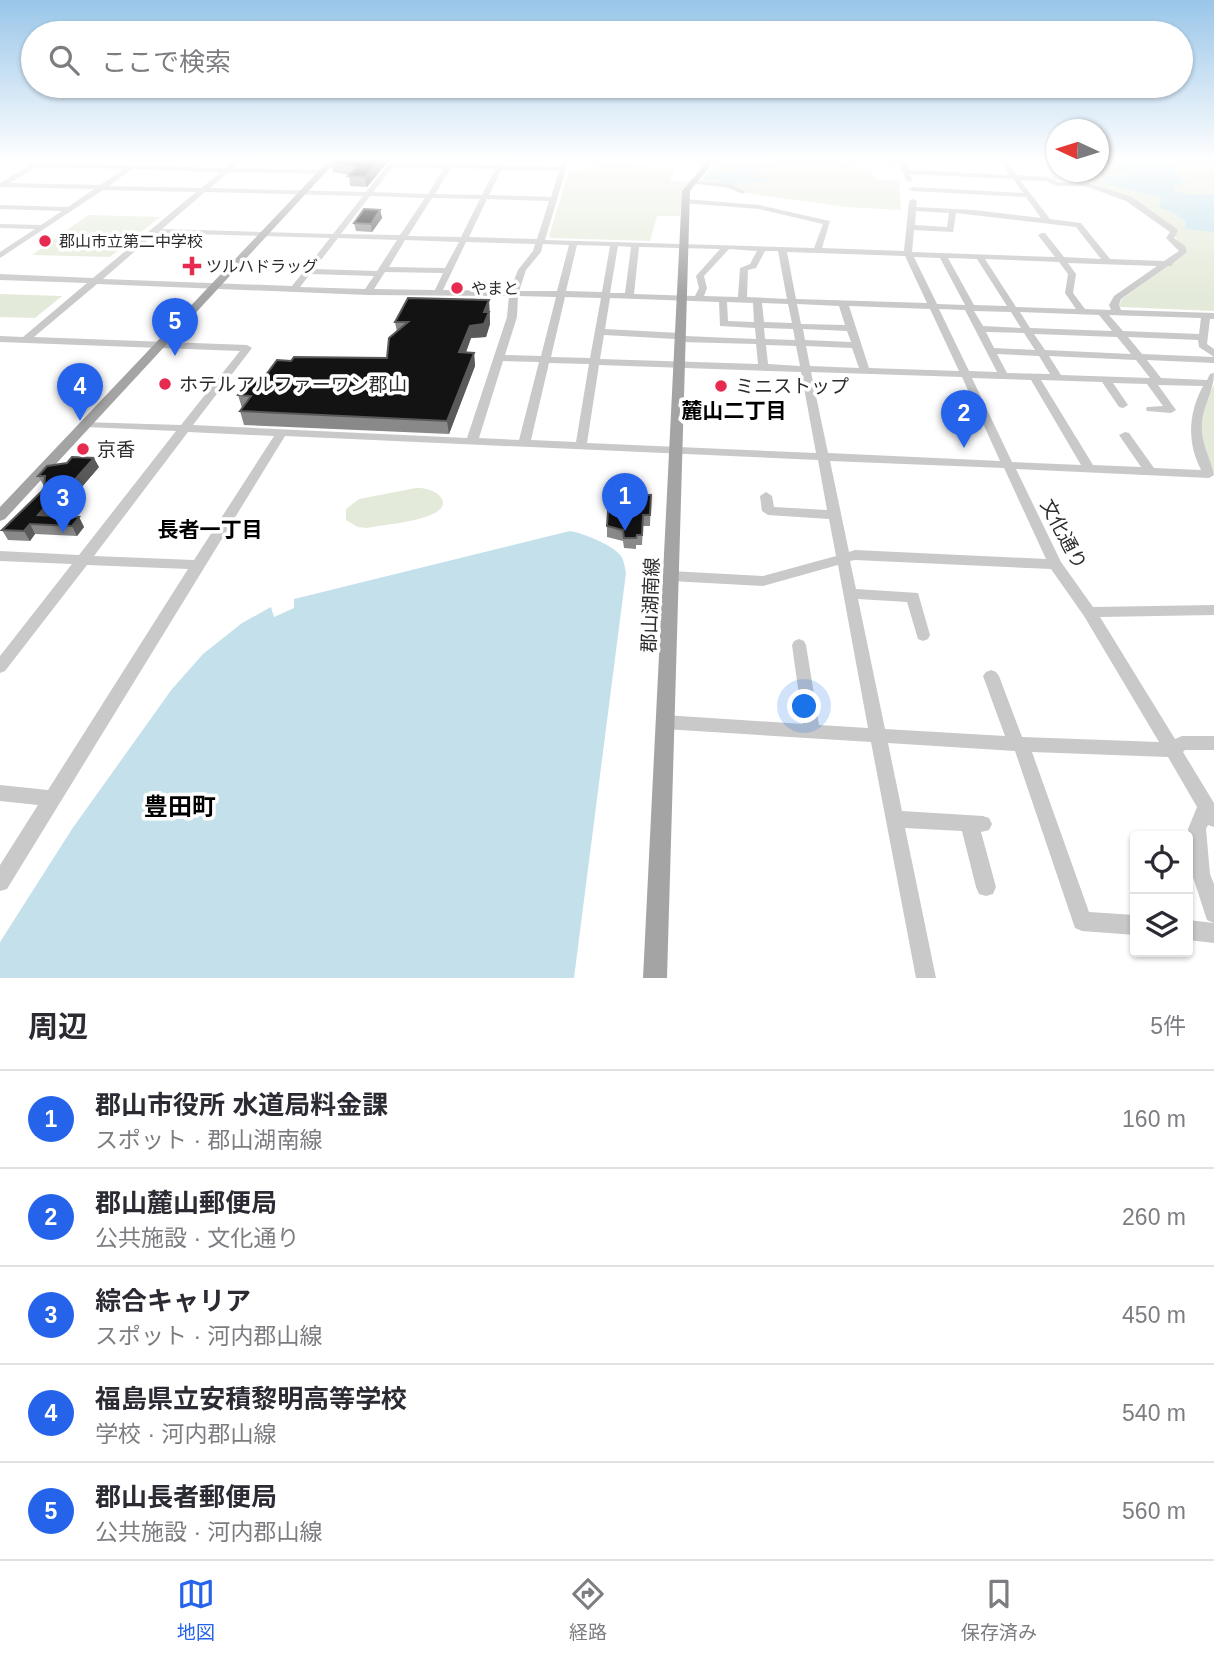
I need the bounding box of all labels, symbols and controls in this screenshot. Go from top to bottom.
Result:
search box [21,21,1193,98]
icon: search [45,41,83,79]
text: ここで検索 [101,47,231,77]
north arrow [1046,119,1109,182]
marker: 郡山市立第二中学校 [37,233,53,249]
place label: 郡山市立第二中学校 [59,233,203,250]
marker: ツルハドラッグ [184,258,200,274]
place label: ツルハドラッグ [206,258,318,275]
marker: やまと [449,280,465,296]
place label: やまと [471,280,519,297]
pin: 5 [152,298,198,356]
pin: 4 [57,363,103,421]
place label: ホテルアルファーワン郡山 [179,374,407,395]
marker: ホテルアルファーワン郡山 [157,376,173,392]
place label: ミニストップ [735,376,849,397]
marker: ミニストップ [713,378,729,394]
pin: 2 [941,390,987,448]
district label: 麓山二丁目 [682,399,787,422]
place label: 京香 [97,439,135,460]
marker: 京香 [75,441,91,457]
pin: 1 [602,473,648,531]
pin: 3 [40,475,86,533]
street label: 文化通り [1036,496,1091,573]
district label: 長者一丁目 [158,518,263,541]
street label: 郡山湖南線 [638,557,663,653]
your location [787,689,821,723]
district label: 豊田町 [144,793,216,820]
map controls [1130,831,1193,957]
button: locate [1130,831,1193,894]
button: layers [1130,894,1193,957]
text: 周辺 [28,1010,88,1043]
text: 5件 [1150,1013,1186,1039]
text: 郡山市役所 水道局料金課 [95,1090,388,1120]
text: 1 [45,1106,57,1132]
text: 160 m [1122,1106,1186,1132]
text: スポット · 郡山湖南線 [95,1127,322,1153]
text: 郡山麓山郵便局 [95,1188,277,1218]
text: 2 [45,1204,57,1230]
text: 260 m [1122,1204,1186,1230]
text: 公共施設 · 文化通り [95,1225,299,1251]
text: 綜合キャリア [95,1286,251,1316]
text: 3 [45,1302,57,1328]
text: 450 m [1122,1302,1186,1328]
text: スポット · 河内郡山線 [95,1323,322,1349]
text: 福島県立安積黎明高等学校 [95,1384,407,1414]
text: 4 [45,1400,57,1426]
text: 540 m [1122,1400,1186,1426]
text: 学校 · 河内郡山線 [95,1421,276,1447]
text: 郡山長者郵便局 [95,1482,277,1512]
text: 5 [45,1498,57,1524]
text: 560 m [1122,1498,1186,1524]
text: 公共施設 · 河内郡山線 [95,1519,322,1545]
tab: 地図 [177,1575,215,1644]
tab: 経路 [569,1575,607,1644]
tab: 保存済み [961,1575,1037,1644]

